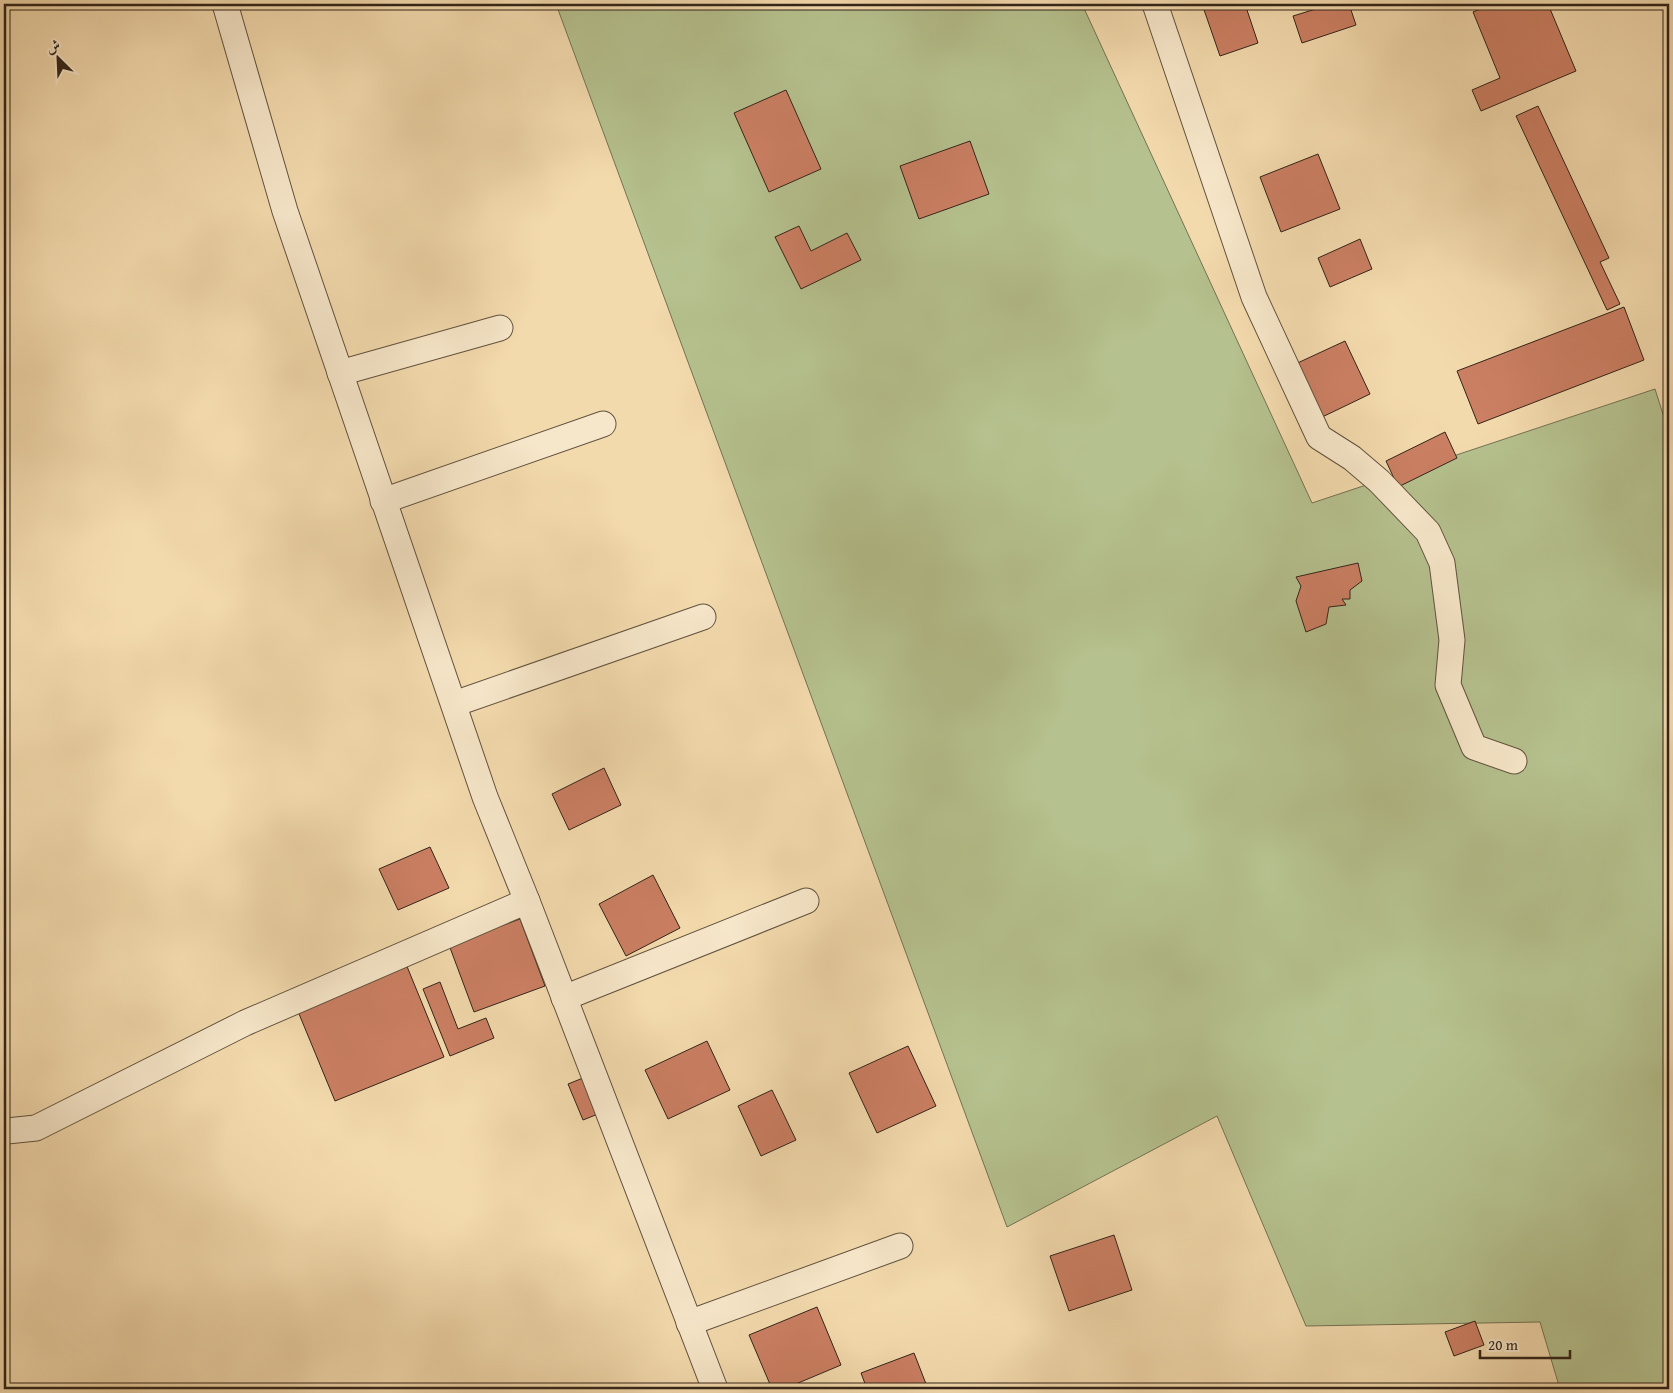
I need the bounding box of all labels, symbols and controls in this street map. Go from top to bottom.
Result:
north arrow [32,32,82,82]
text: ش [42,34,63,58]
scale bar [1480,1328,1570,1360]
text: 20 m [1488,1334,1519,1355]

